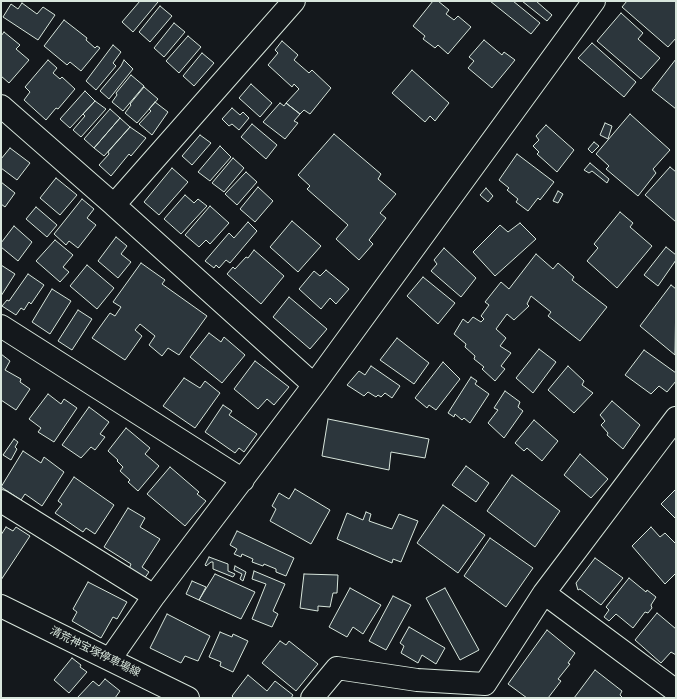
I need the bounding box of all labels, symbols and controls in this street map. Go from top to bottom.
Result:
street label: 清荒神宝塚停車場線 [48,624,142,680]

